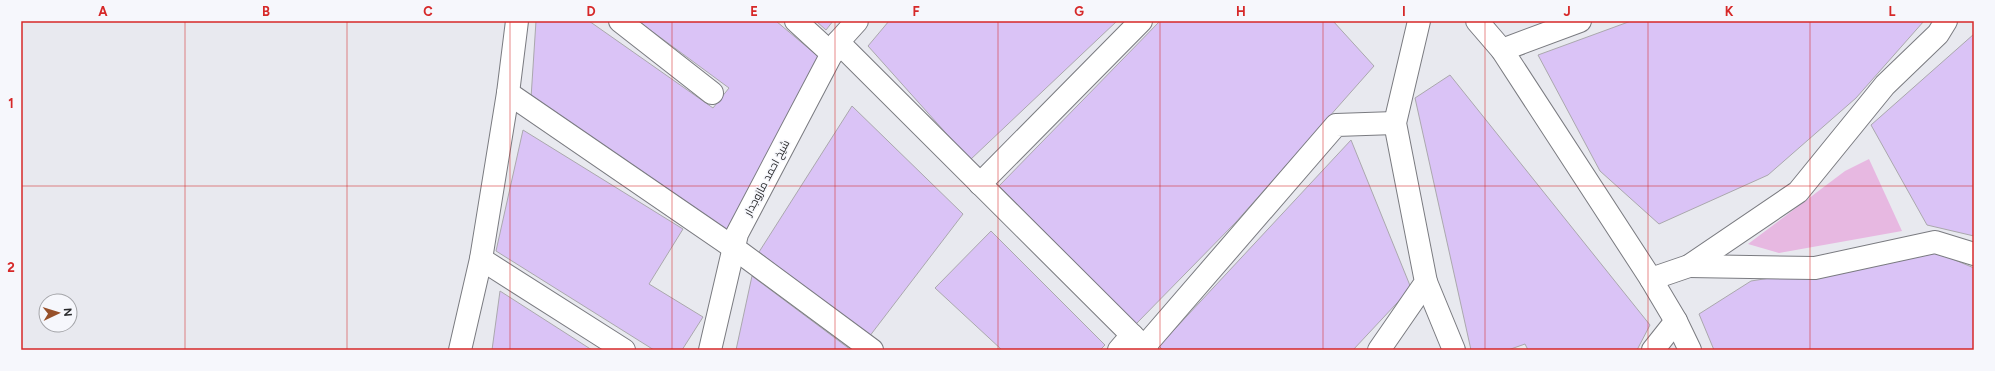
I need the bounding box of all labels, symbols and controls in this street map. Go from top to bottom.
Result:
text: A [98,4,108,19]
text: B [262,4,270,19]
text: C [423,4,433,19]
text: D [586,4,596,19]
text: E [750,4,758,19]
text: F [912,4,920,19]
text: G [1074,4,1084,19]
text: H [1236,4,1246,19]
text: I [1402,4,1406,19]
text: J [1563,4,1571,19]
text: K [1725,4,1734,19]
text: L [1889,4,1896,19]
text: 1 [8,96,14,111]
street label: شیخ احمد مازوجدار [741,138,793,220]
text: 2 [7,260,15,275]
north arrow [38,293,78,333]
text: N [61,308,74,317]

